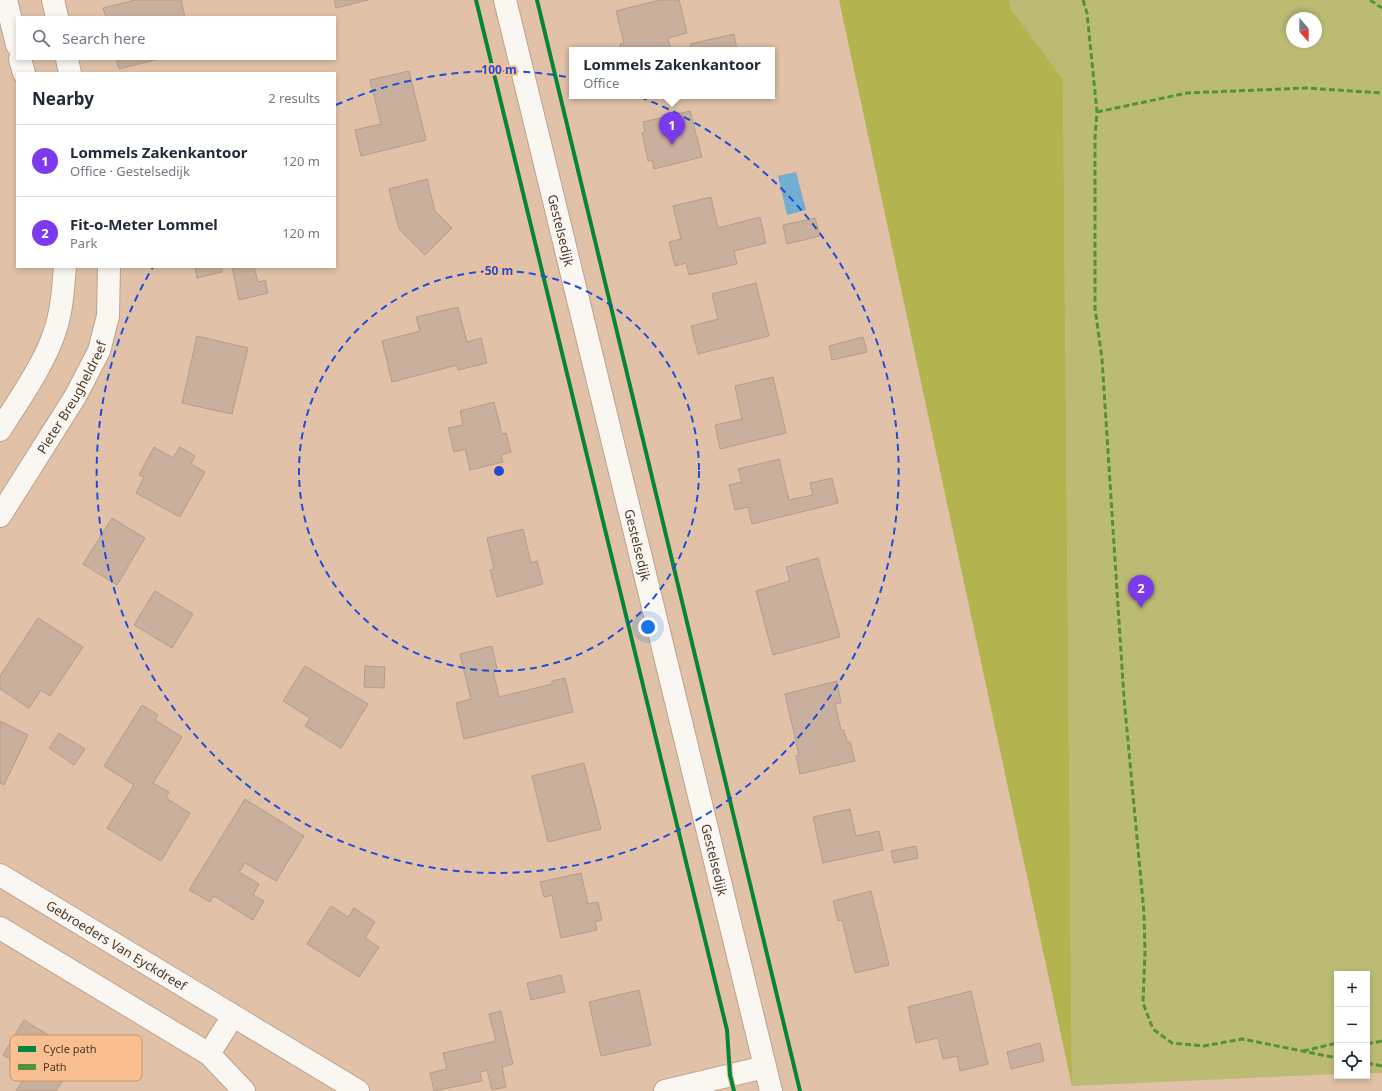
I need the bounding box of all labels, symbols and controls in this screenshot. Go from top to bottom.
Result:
north arrow [1286,12,1322,48]
search box [16,16,336,60]
icon: search [30,27,52,49]
text: Search here [62,28,145,48]
popup [569,47,775,99]
text: Lommels Zakenkantoor [583,54,761,74]
text: 100 m [481,61,517,78]
text: Office [583,74,619,92]
text: Nearby [32,87,94,110]
text: 2 results [268,89,320,107]
pin: 1 [659,112,685,145]
text: Lommels Zakenkantoor [70,142,248,162]
text: 1 [41,152,49,170]
text: 120 m [282,152,320,170]
text: Office · Gestelsedijk [70,162,190,180]
street label: Gestelsedijk [544,192,579,268]
text: Fit-o-Meter Lommel [70,214,218,234]
text: 2 [41,224,49,242]
text: 120 m [282,224,320,242]
text: Park [70,234,97,252]
text: 50 m [485,262,513,279]
street label: Pieter Breugheldreef [33,337,111,457]
centre of rings [492,464,506,478]
street label: Gestelsedijk [620,507,655,583]
pin: 2 [1128,575,1154,608]
your location [638,617,658,637]
street label: Gestelsedijk [697,822,732,898]
street label: Gebroeders Van Eyckdreef [43,896,191,995]
map controls [1334,971,1370,1079]
button: + [1334,971,1370,1007]
button: − [1334,1007,1370,1043]
legend [10,1035,142,1081]
text: Cycle path [43,1041,96,1056]
button: locate [1334,1043,1370,1079]
text: Path [43,1059,67,1074]

